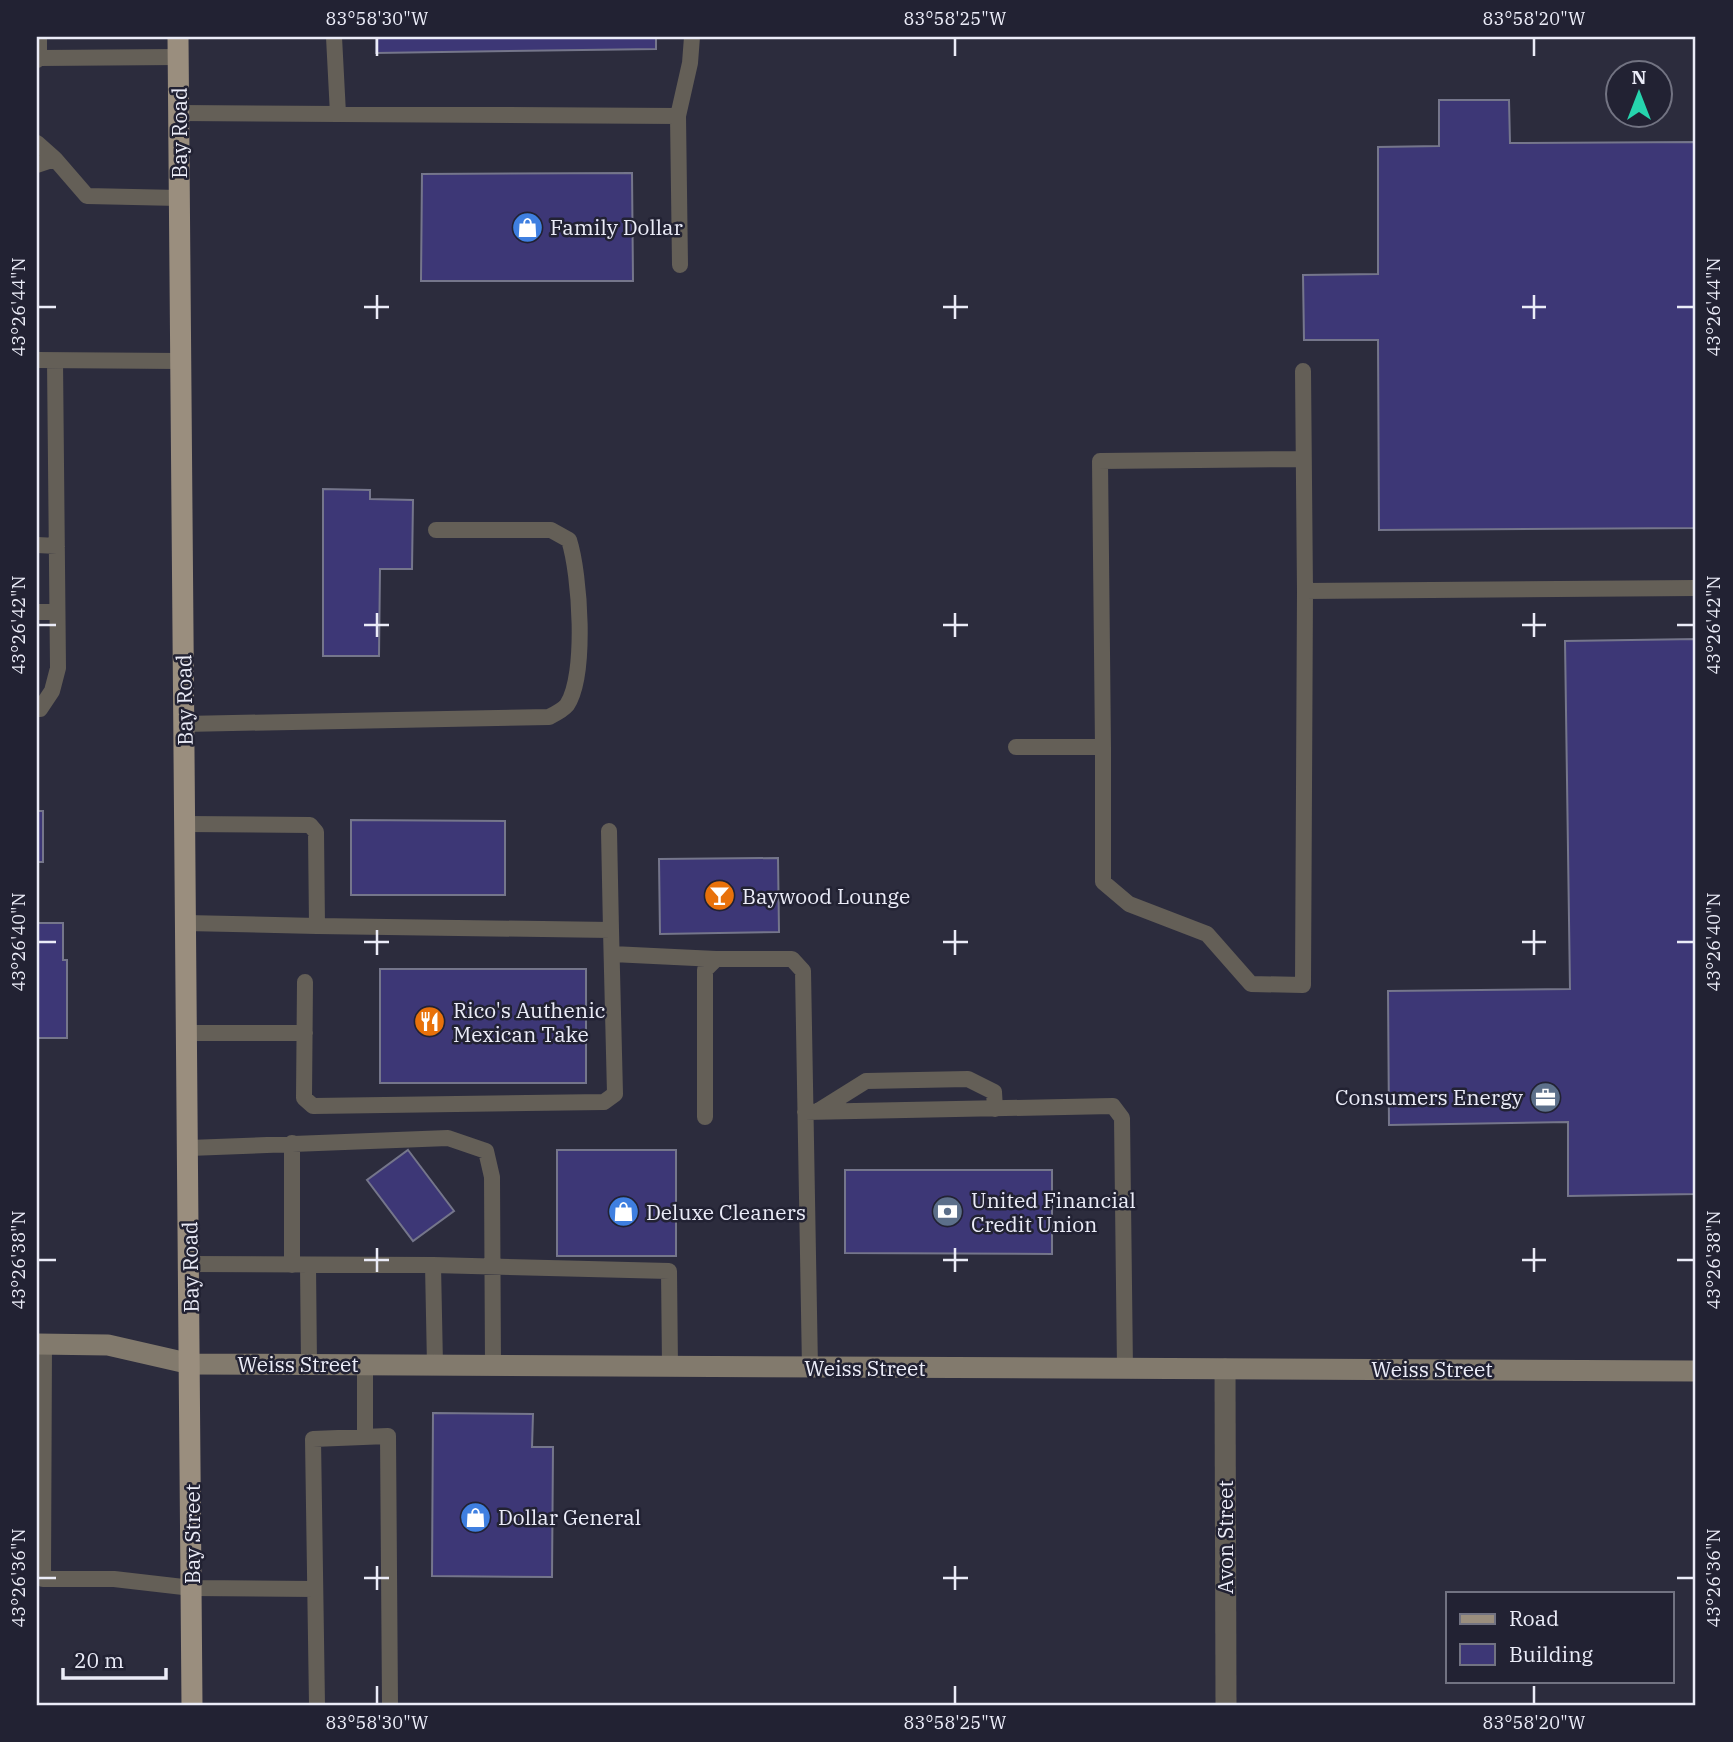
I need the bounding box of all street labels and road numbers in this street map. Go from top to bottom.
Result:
street label: Bay Road [165,87,193,179]
street label: Bay Road [169,654,199,746]
street label: Bay Road [175,1221,205,1313]
street label: Weiss Street [237,1350,359,1378]
street label: Weiss Street [804,1354,926,1382]
street label: Weiss Street [1371,1355,1493,1383]
street label: Avon Street [1211,1480,1239,1594]
street label: Bay Street [178,1484,206,1584]

